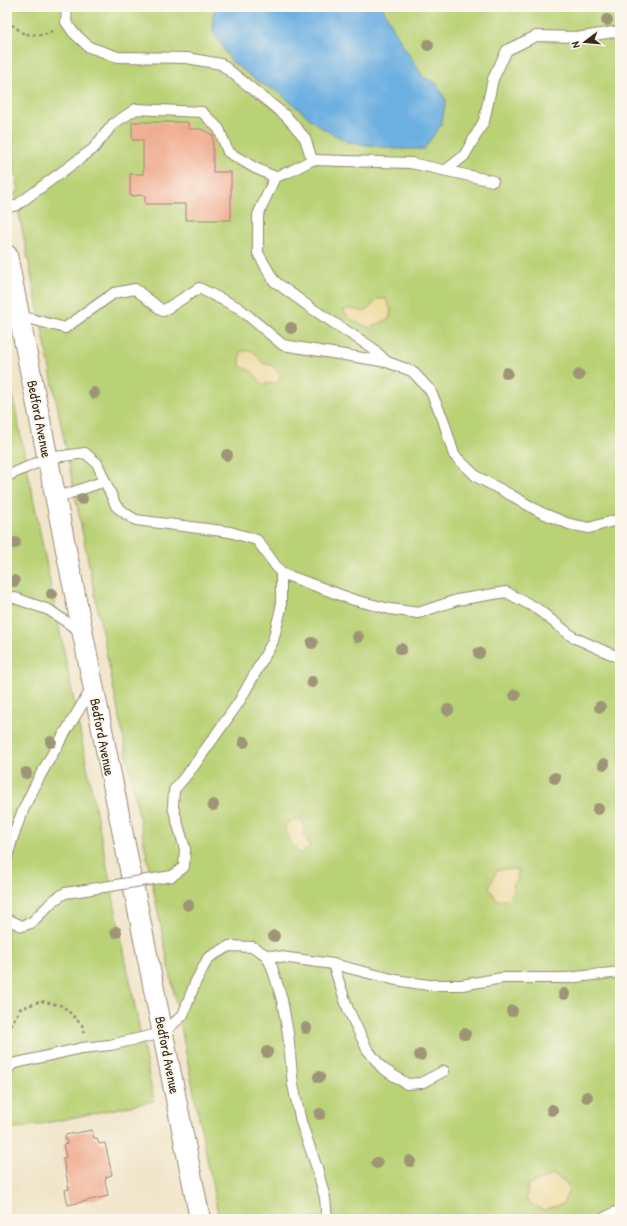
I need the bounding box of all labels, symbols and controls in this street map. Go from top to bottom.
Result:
north arrow [565,22,605,62]
text: N [568,40,583,50]
street label: Bedford Avenue [23,379,57,460]
street label: Bedford Avenue [86,697,120,778]
street label: Bedford Avenue [151,1015,185,1096]

